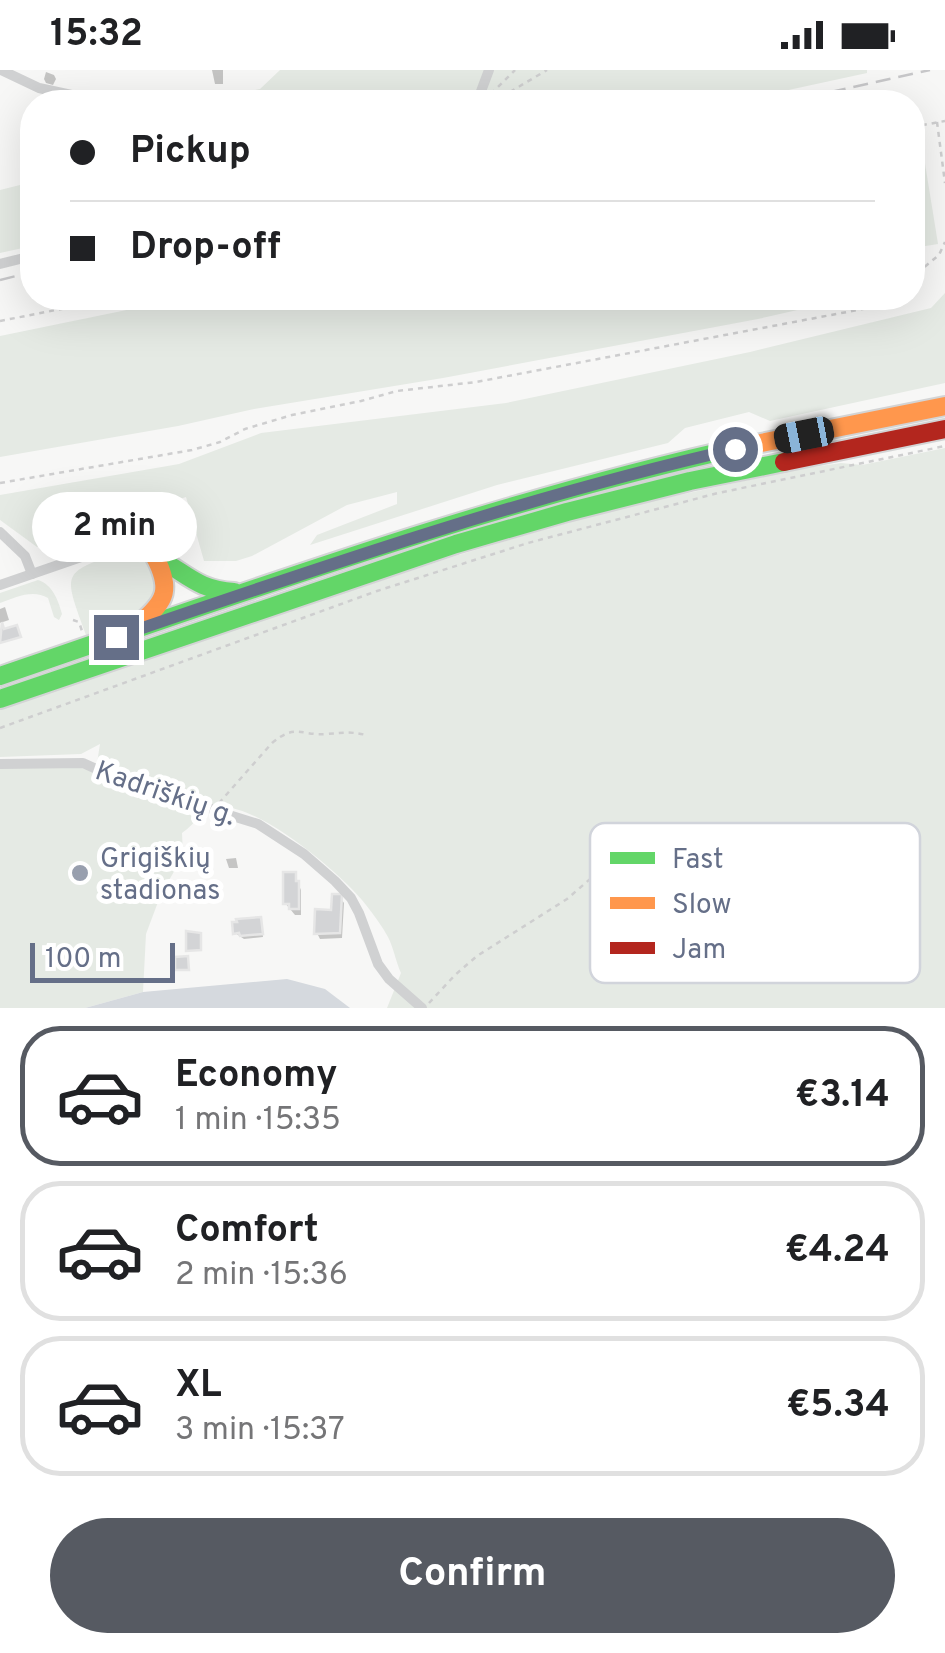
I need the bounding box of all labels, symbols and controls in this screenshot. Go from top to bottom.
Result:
text: 15:32 [50,11,143,60]
text: Pickup [130,128,251,177]
text: Drop-off [130,224,281,273]
car [772,415,836,455]
route start [713,427,758,472]
callout: 2 min [34,492,198,562]
text: 2 min [73,507,156,547]
route end [94,615,139,660]
street label: Kadriškių g. [90,754,240,836]
legend [590,823,920,983]
place label: Grigiškių stadionas [100,842,220,910]
text: Fast [672,843,724,879]
marker: Grigiškių stadionas [69,862,91,884]
text: Slow [672,888,731,924]
text: Jam [672,933,726,969]
scale bar [30,938,175,983]
text: 100 m [45,942,121,978]
icon: car [55,1051,145,1141]
text: Economy [175,1052,337,1101]
text: €3.14 [795,1072,890,1121]
text: 1 min · 15:35 [175,1101,341,1141]
icon: car [55,1206,145,1296]
text: Comfort [175,1207,319,1256]
text: €4.24 [785,1227,890,1276]
text: 2 min · 15:36 [175,1256,348,1296]
icon: car [55,1361,145,1451]
text: XL [175,1362,222,1411]
text: €5.34 [786,1382,890,1431]
text: 3 min · 15:37 [175,1411,345,1451]
button: Confirm [50,1518,895,1633]

